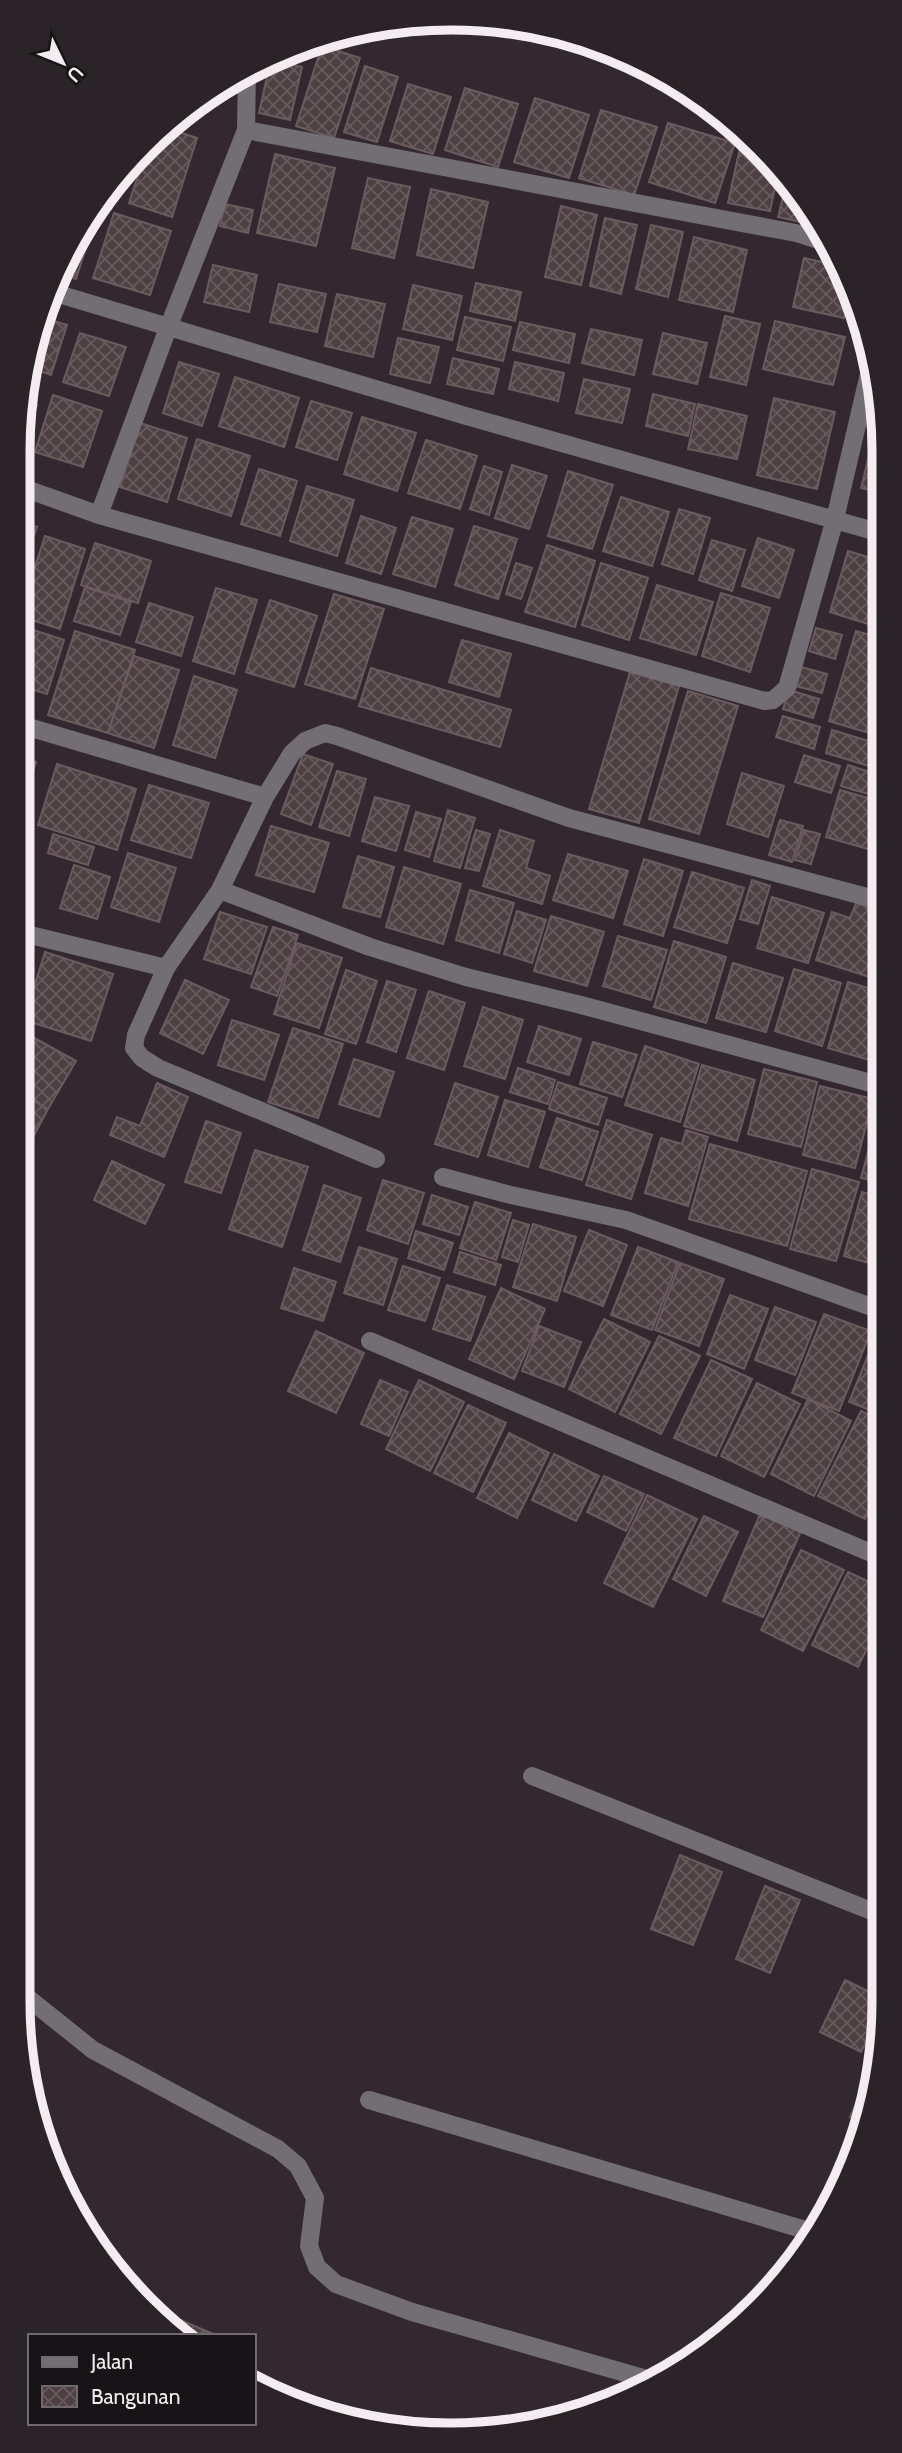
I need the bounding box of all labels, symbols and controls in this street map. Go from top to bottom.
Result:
north arrow [28,28,98,98]
text: U [62,61,88,87]
legend [28,2334,256,2425]
text: Jalan [90,2349,133,2374]
text: Bangunan [91,2384,180,2409]

